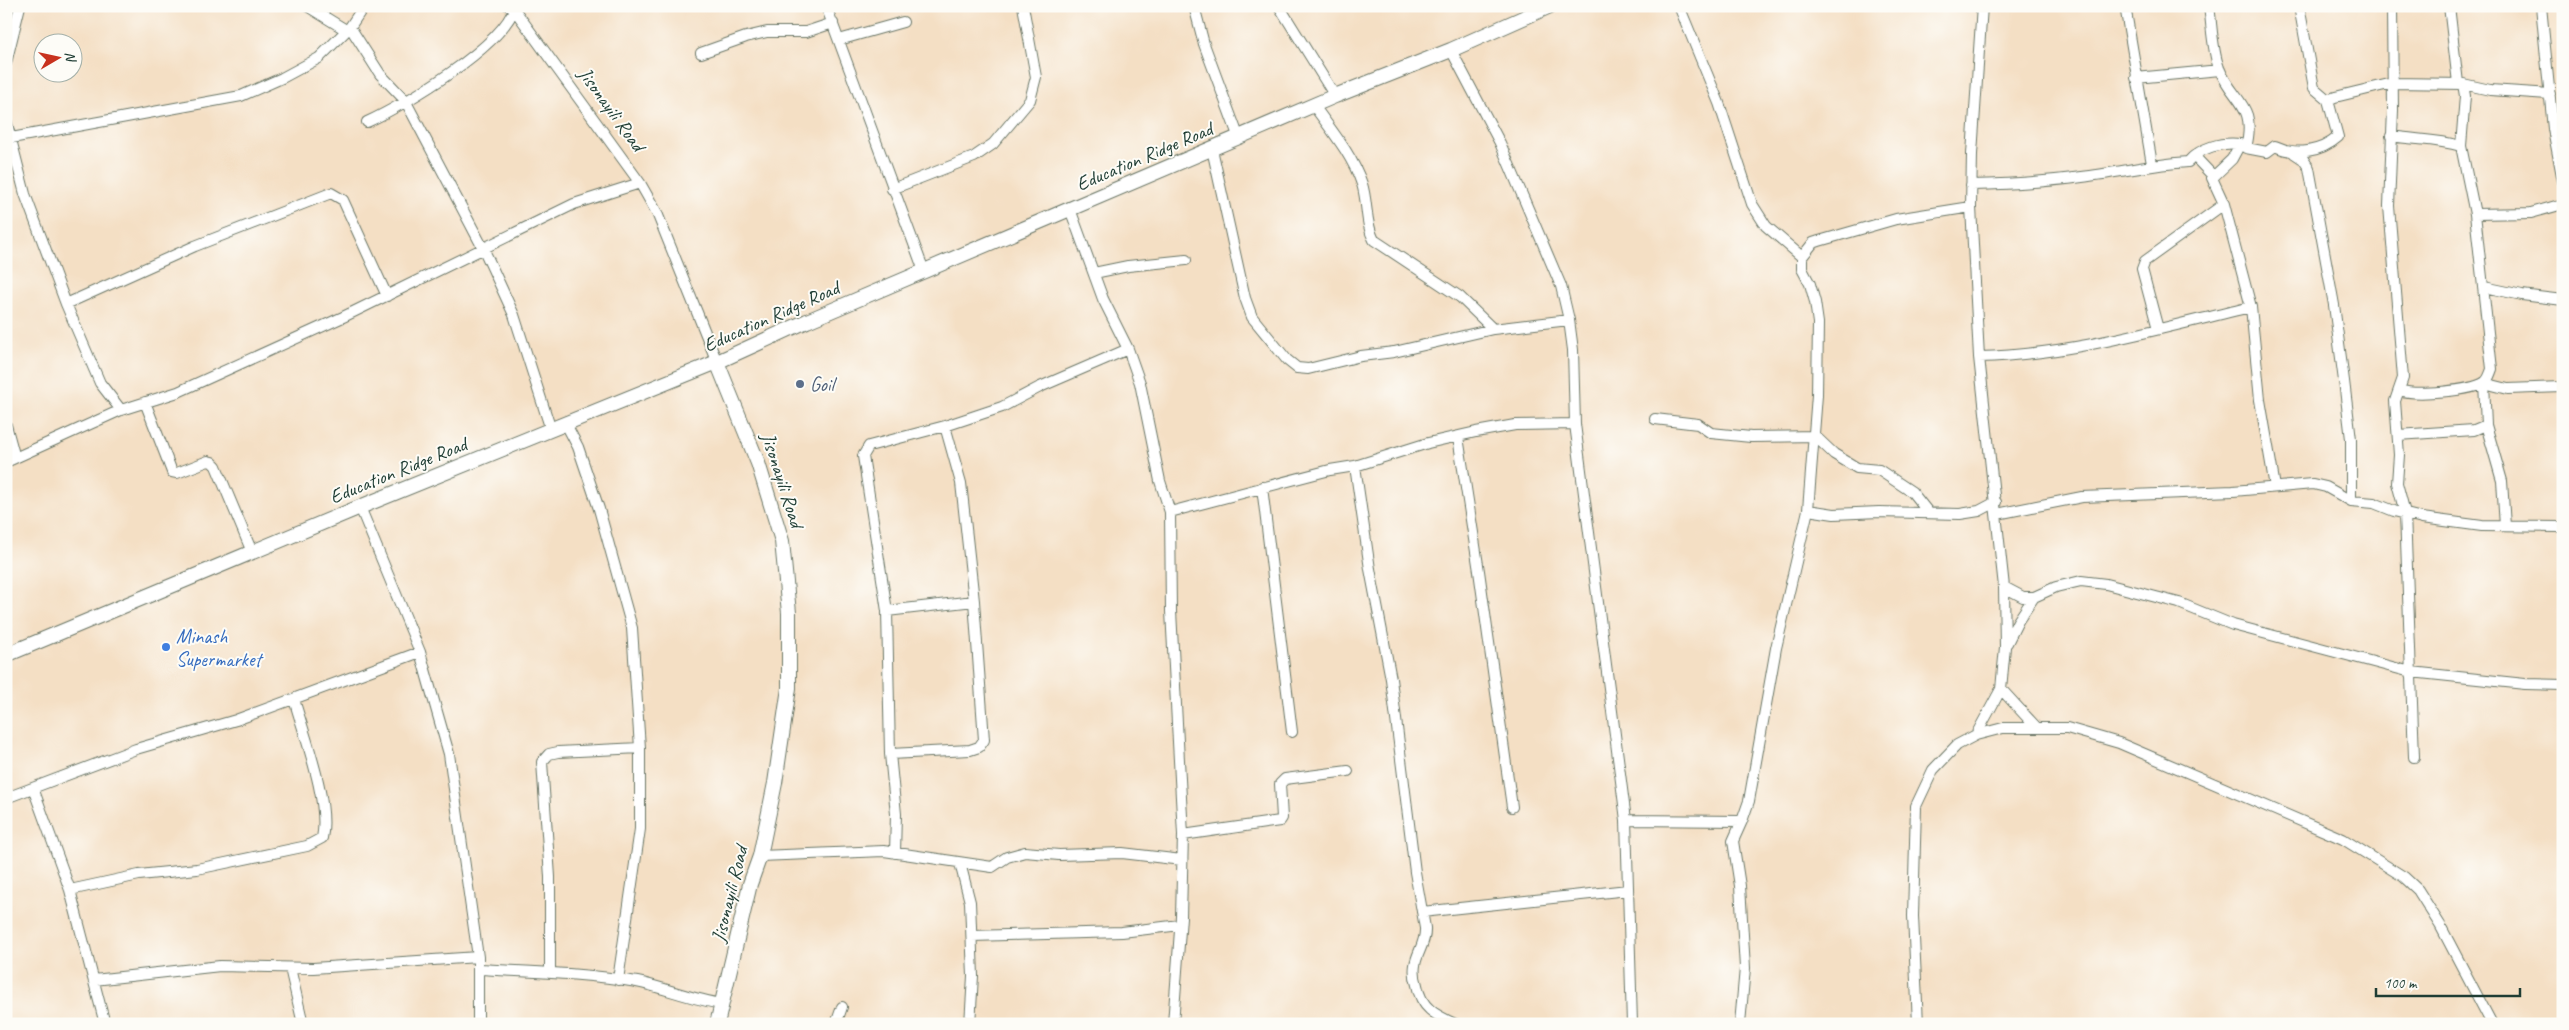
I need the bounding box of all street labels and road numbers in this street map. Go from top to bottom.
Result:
street label: Jisonayili Road [572,62,652,159]
street label: Education Ridge Road [1072,115,1219,196]
street label: Education Ridge Road [700,274,846,357]
street label: Jisonayili Road [755,429,811,534]
street label: Education Ridge Road [326,430,473,509]
street label: Jisonayili Road [705,841,754,946]

